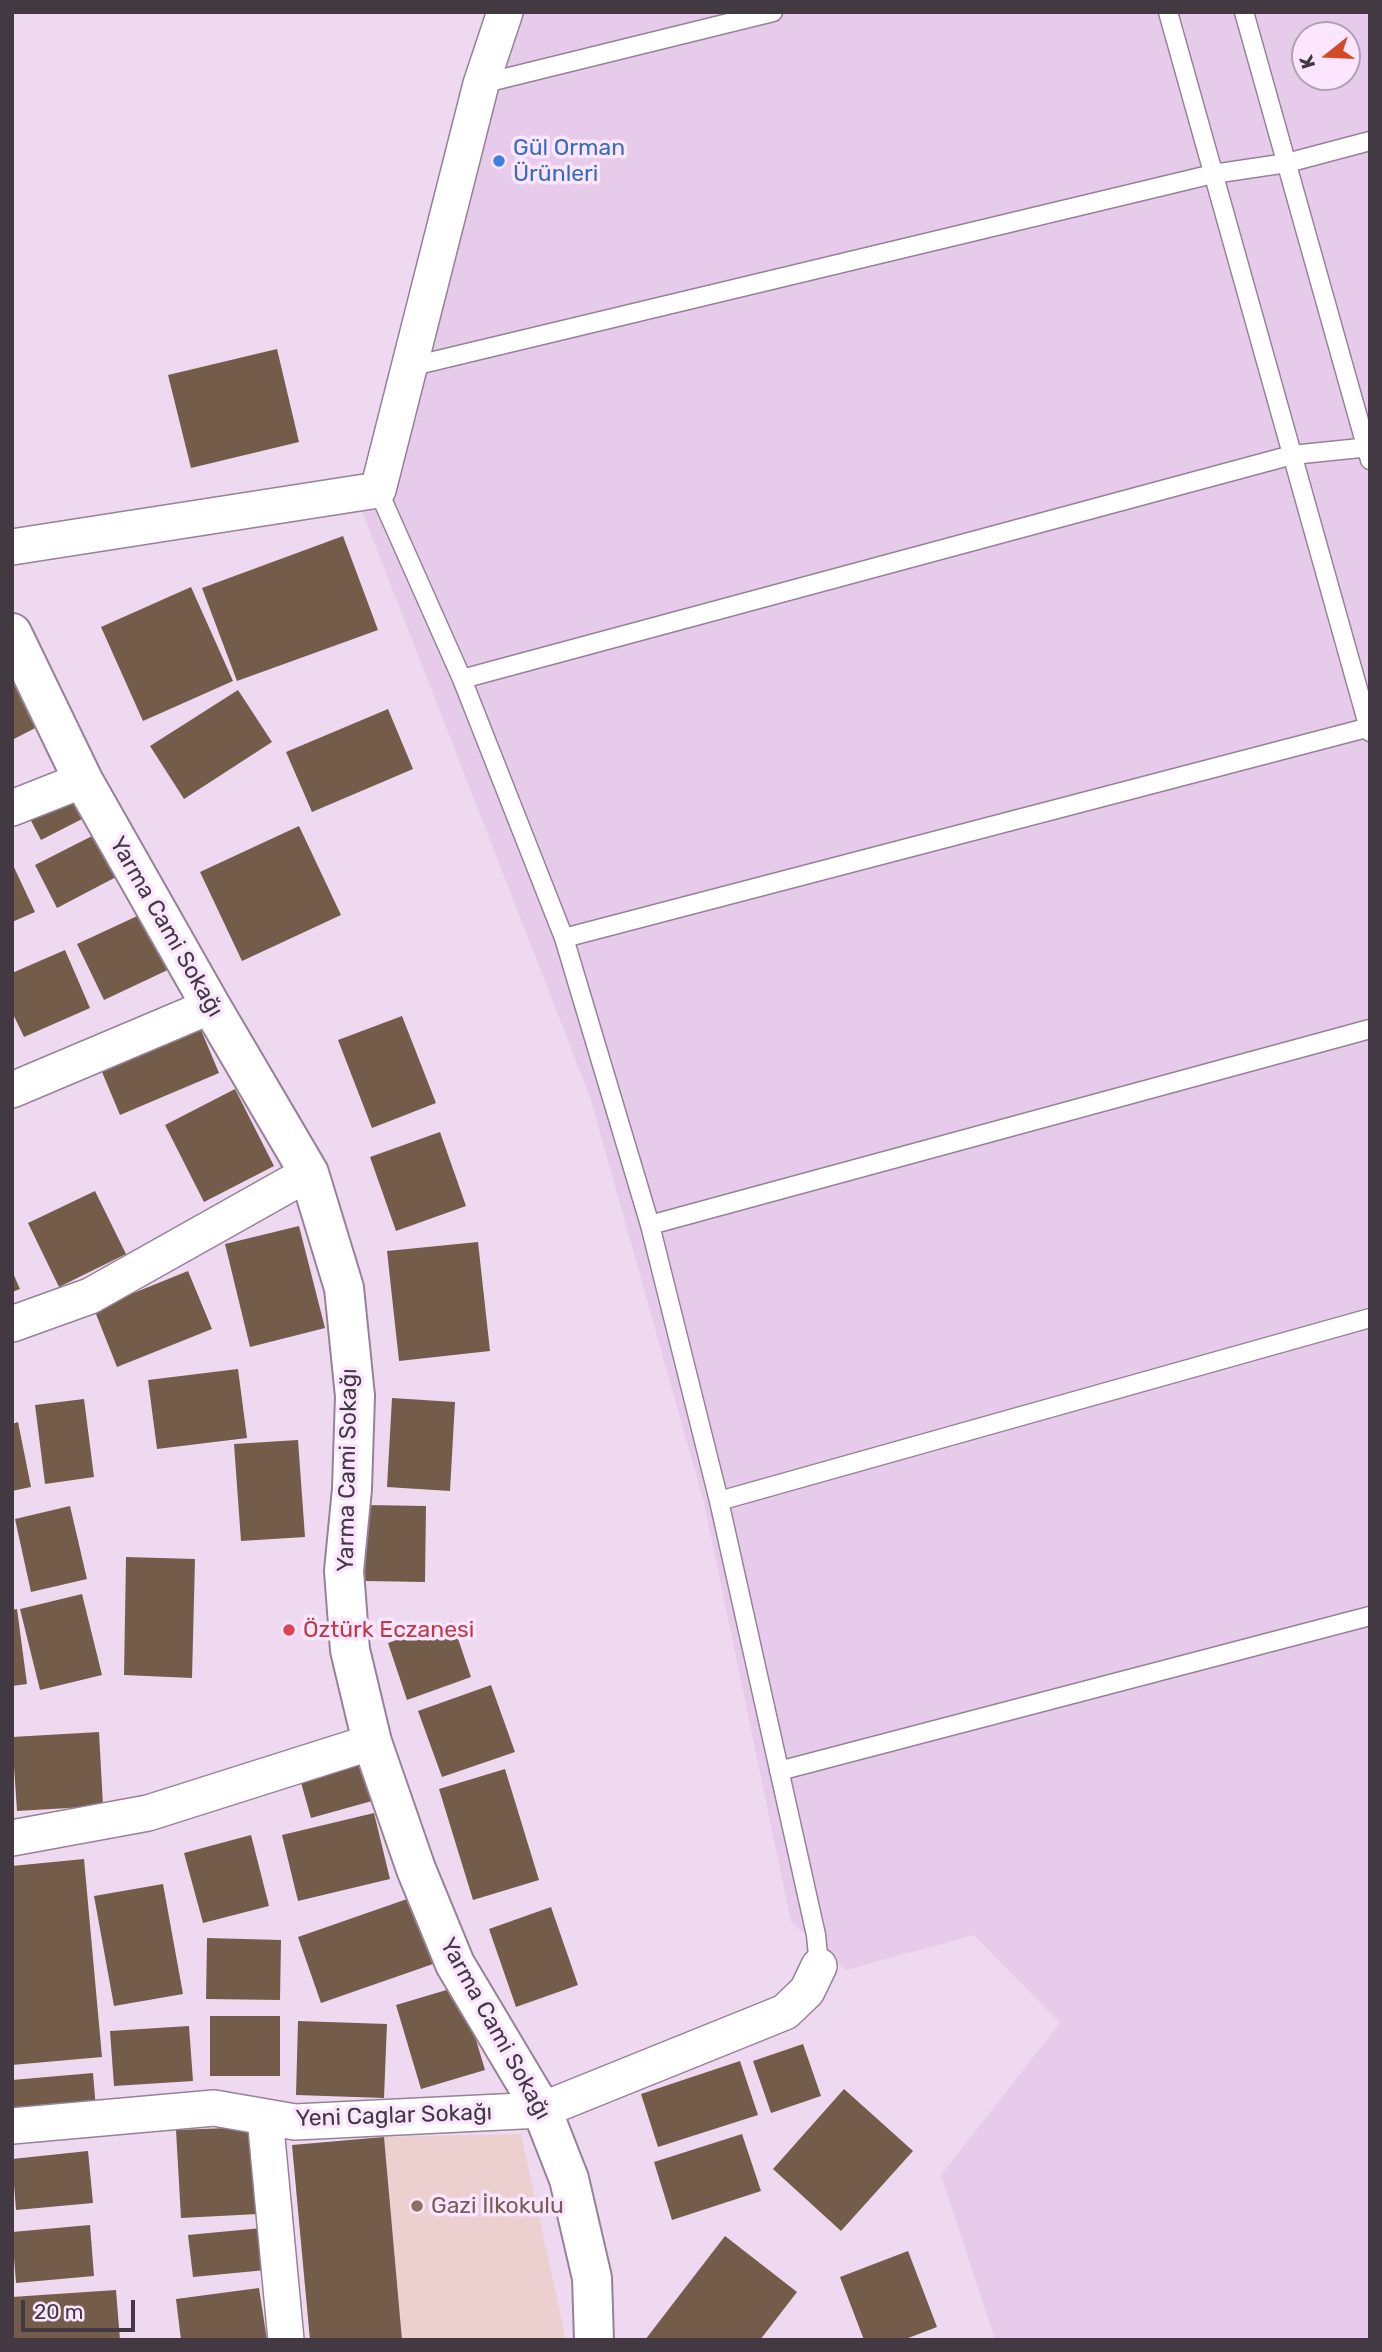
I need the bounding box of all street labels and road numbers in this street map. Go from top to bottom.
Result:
street label: Yarma Cami Sokağı [103,832,229,1022]
street label: Yarma Cami Sokağı [332,1368,364,1572]
street label: Yarma Cami Sokağı [434,1933,556,2125]
street label: Yeni Caglar Sokağı [295,2099,493,2133]

